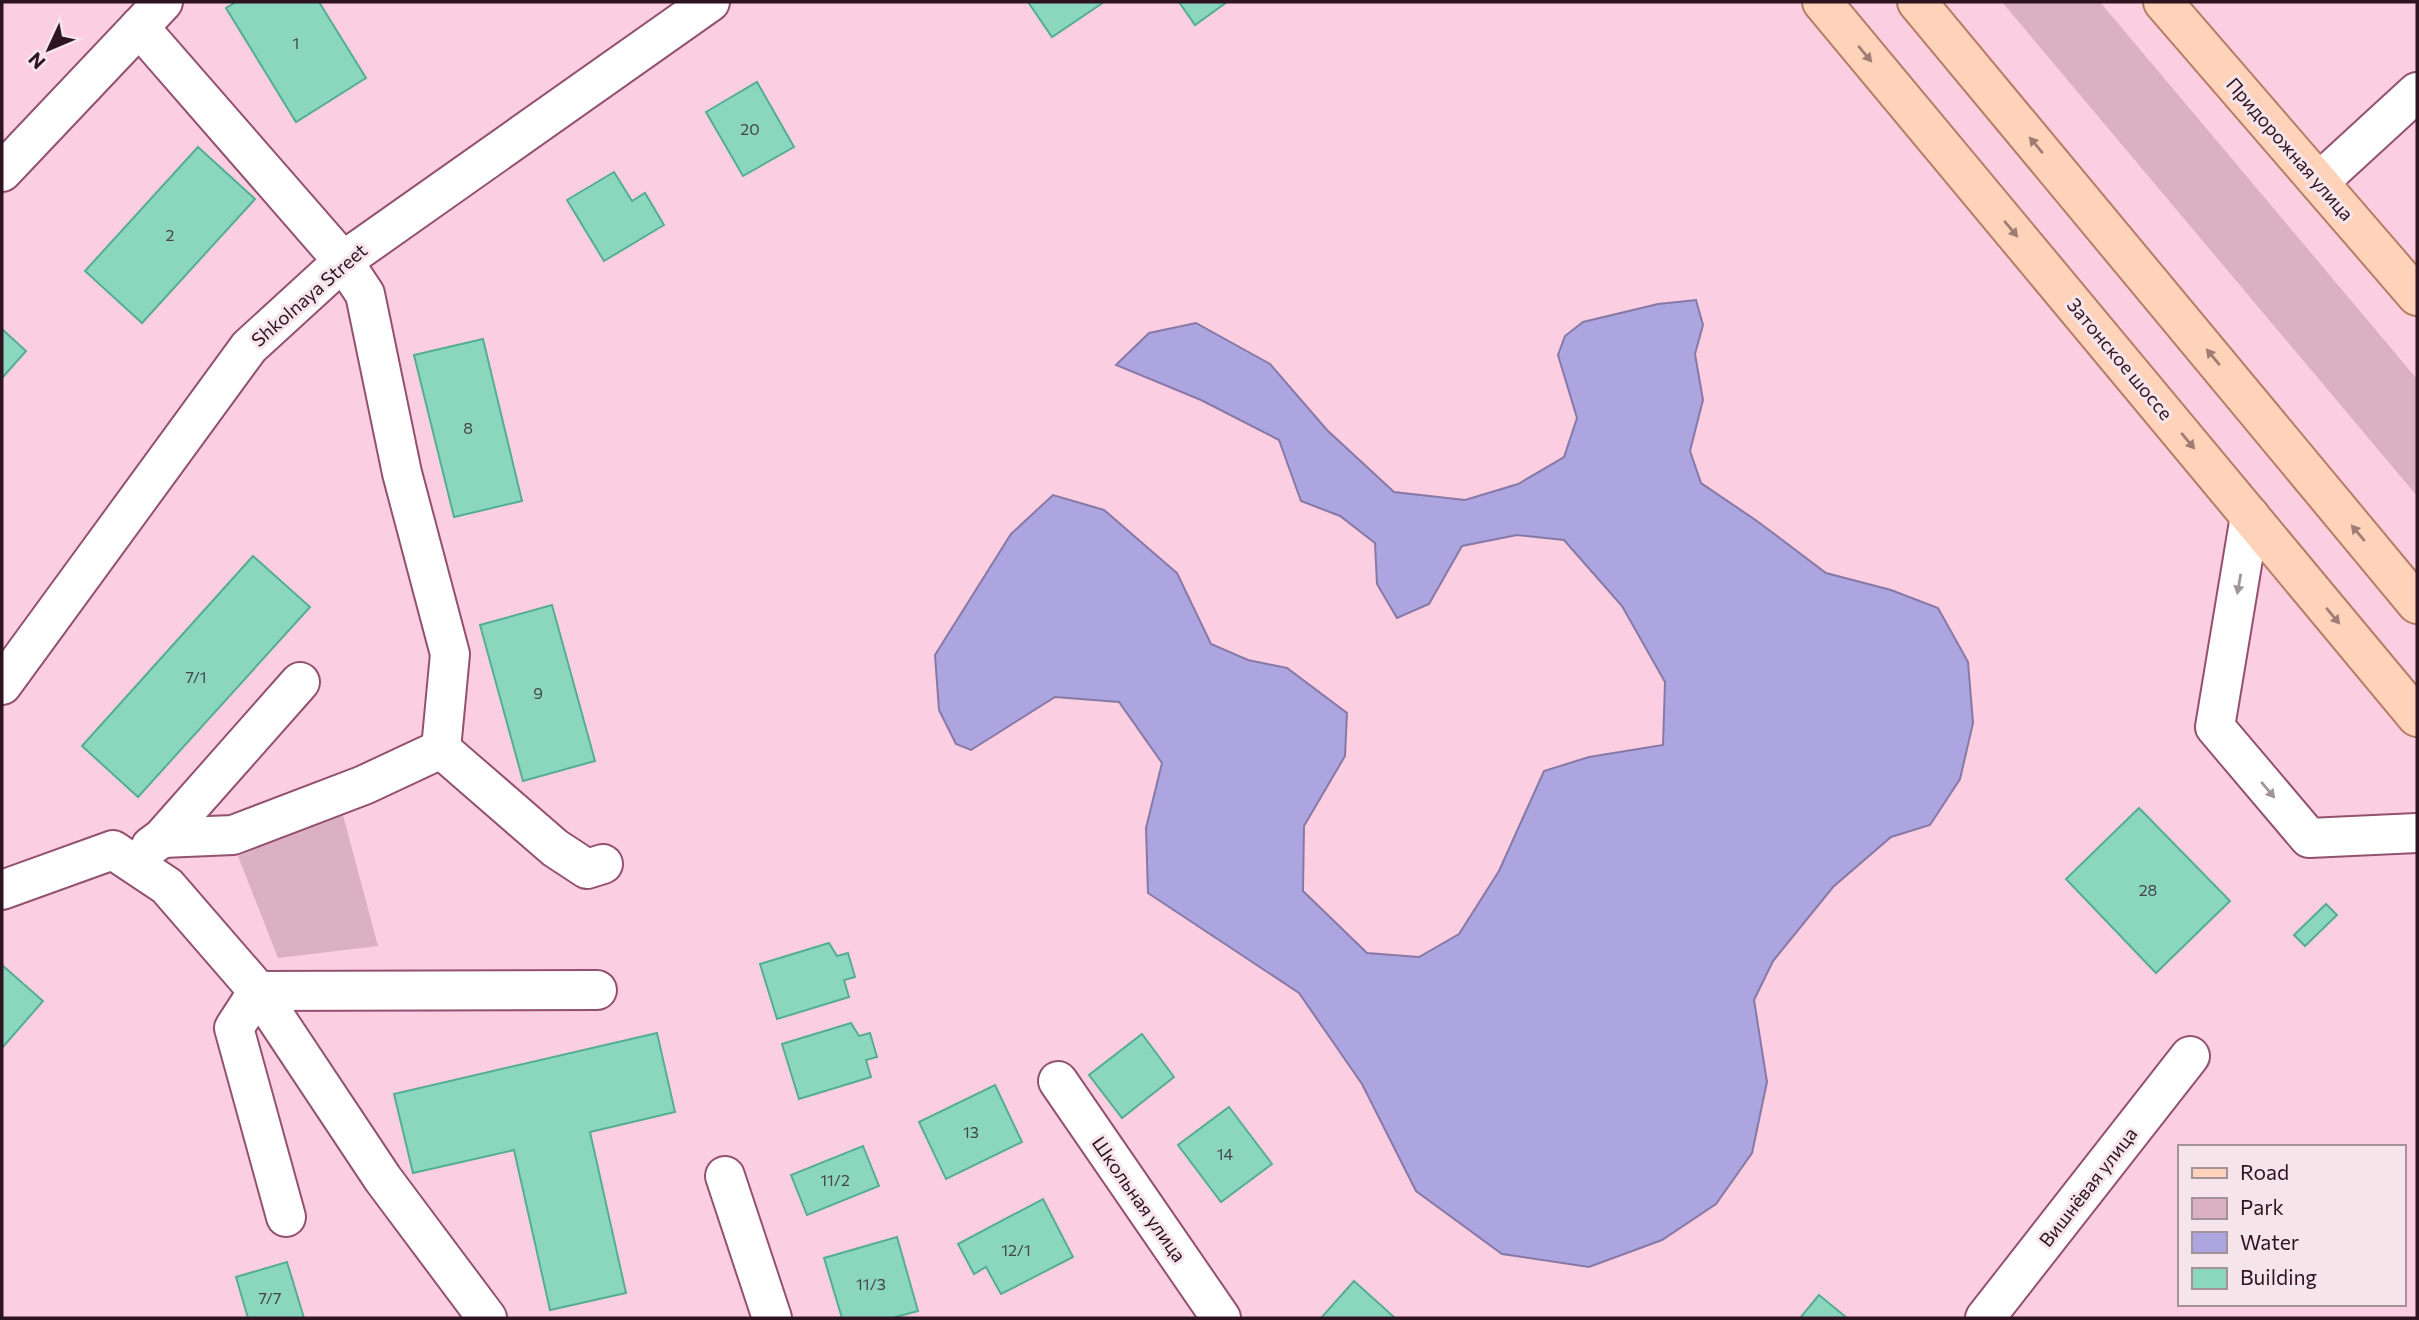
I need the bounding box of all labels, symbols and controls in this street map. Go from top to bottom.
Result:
north arrow [14,14,84,84]
house number: 1 [293,33,299,52]
one-way arrow [1858,45,1873,63]
text: N [23,48,50,74]
street label: Придорожная улица [2222,72,2359,225]
house number: 20 [740,119,760,138]
one-way arrow [2029,136,2044,153]
one-way arrow [2003,220,2019,238]
house number: 2 [166,225,175,244]
street label: Shkolnaya Street [246,238,371,351]
street label: Затонское шоссе [2063,293,2178,424]
one-way arrow [2206,349,2221,366]
house number: 8 [463,418,473,437]
one-way arrow [2180,433,2195,450]
one-way arrow [2351,524,2366,541]
one-way arrow [2233,573,2244,595]
one-way arrow [2326,607,2341,625]
house number: 7/1 [185,667,207,686]
house number: 9 [533,683,543,702]
one-way arrow [2260,781,2275,798]
house number: 28 [2139,880,2157,899]
house number: 13 [963,1122,979,1141]
street label: Вишнёвая улица [2034,1122,2141,1251]
street label: Школьная улица [1088,1132,1191,1266]
house number: 14 [1217,1144,1234,1163]
legend [2178,1145,2405,1306]
text: Road [2240,1159,2289,1184]
house number: 11/2 [820,1170,850,1189]
text: Park [2240,1194,2284,1219]
text: Water [2240,1229,2299,1254]
house number: 12/1 [1001,1240,1031,1259]
text: Building [2240,1264,2317,1289]
house number: 11/3 [856,1274,886,1293]
house number: 7/7 [259,1288,281,1307]

